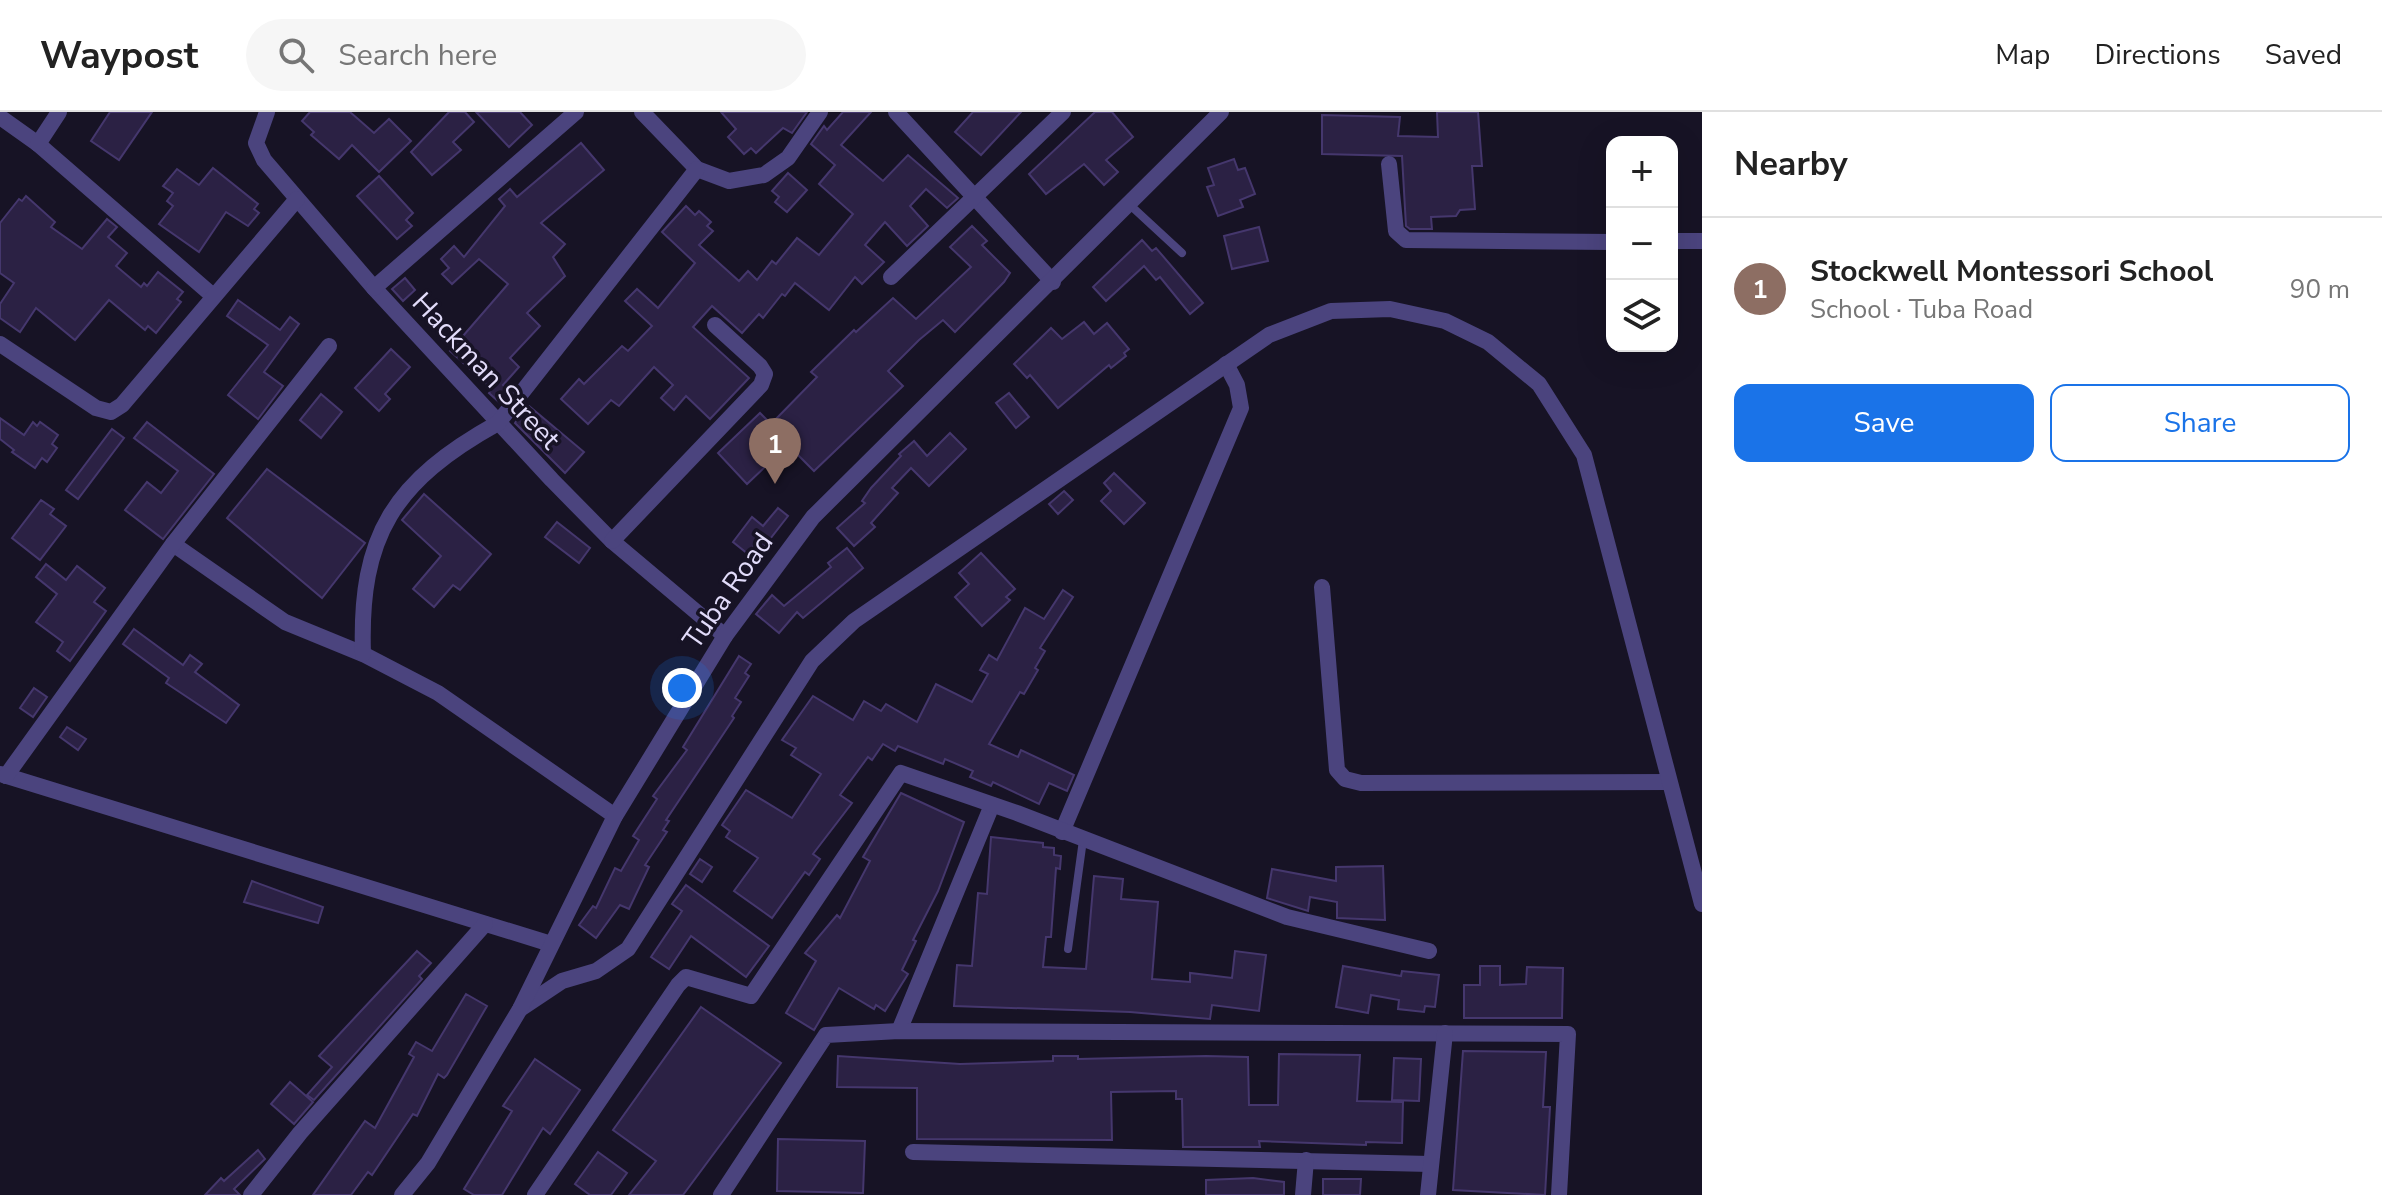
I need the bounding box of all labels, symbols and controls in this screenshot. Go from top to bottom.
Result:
search box [246,19,806,91]
text: Waypost [40,30,198,81]
icon: search [274,33,318,77]
text: Search here [338,35,497,76]
text: Map [1995,36,2050,74]
text: Directions [2094,36,2221,74]
text: Saved [2265,36,2342,74]
map controls [1606,136,1678,352]
button: + [1606,136,1678,208]
text: Nearby [1734,141,1848,187]
button: − [1606,208,1678,280]
text: Stockwell Montessori School [1810,251,2213,292]
text: 1 [1752,272,1768,307]
text: 90 m [2290,272,2350,307]
button: layers [1606,280,1678,352]
street label: Hackman Street [403,284,569,458]
text: School · Tuba Road [1810,292,2033,327]
button: Save [1734,384,2034,462]
button: Share [2050,384,2350,462]
pin: 1 [749,418,801,484]
street label: Tuba Road [674,525,782,657]
your location [662,668,702,708]

